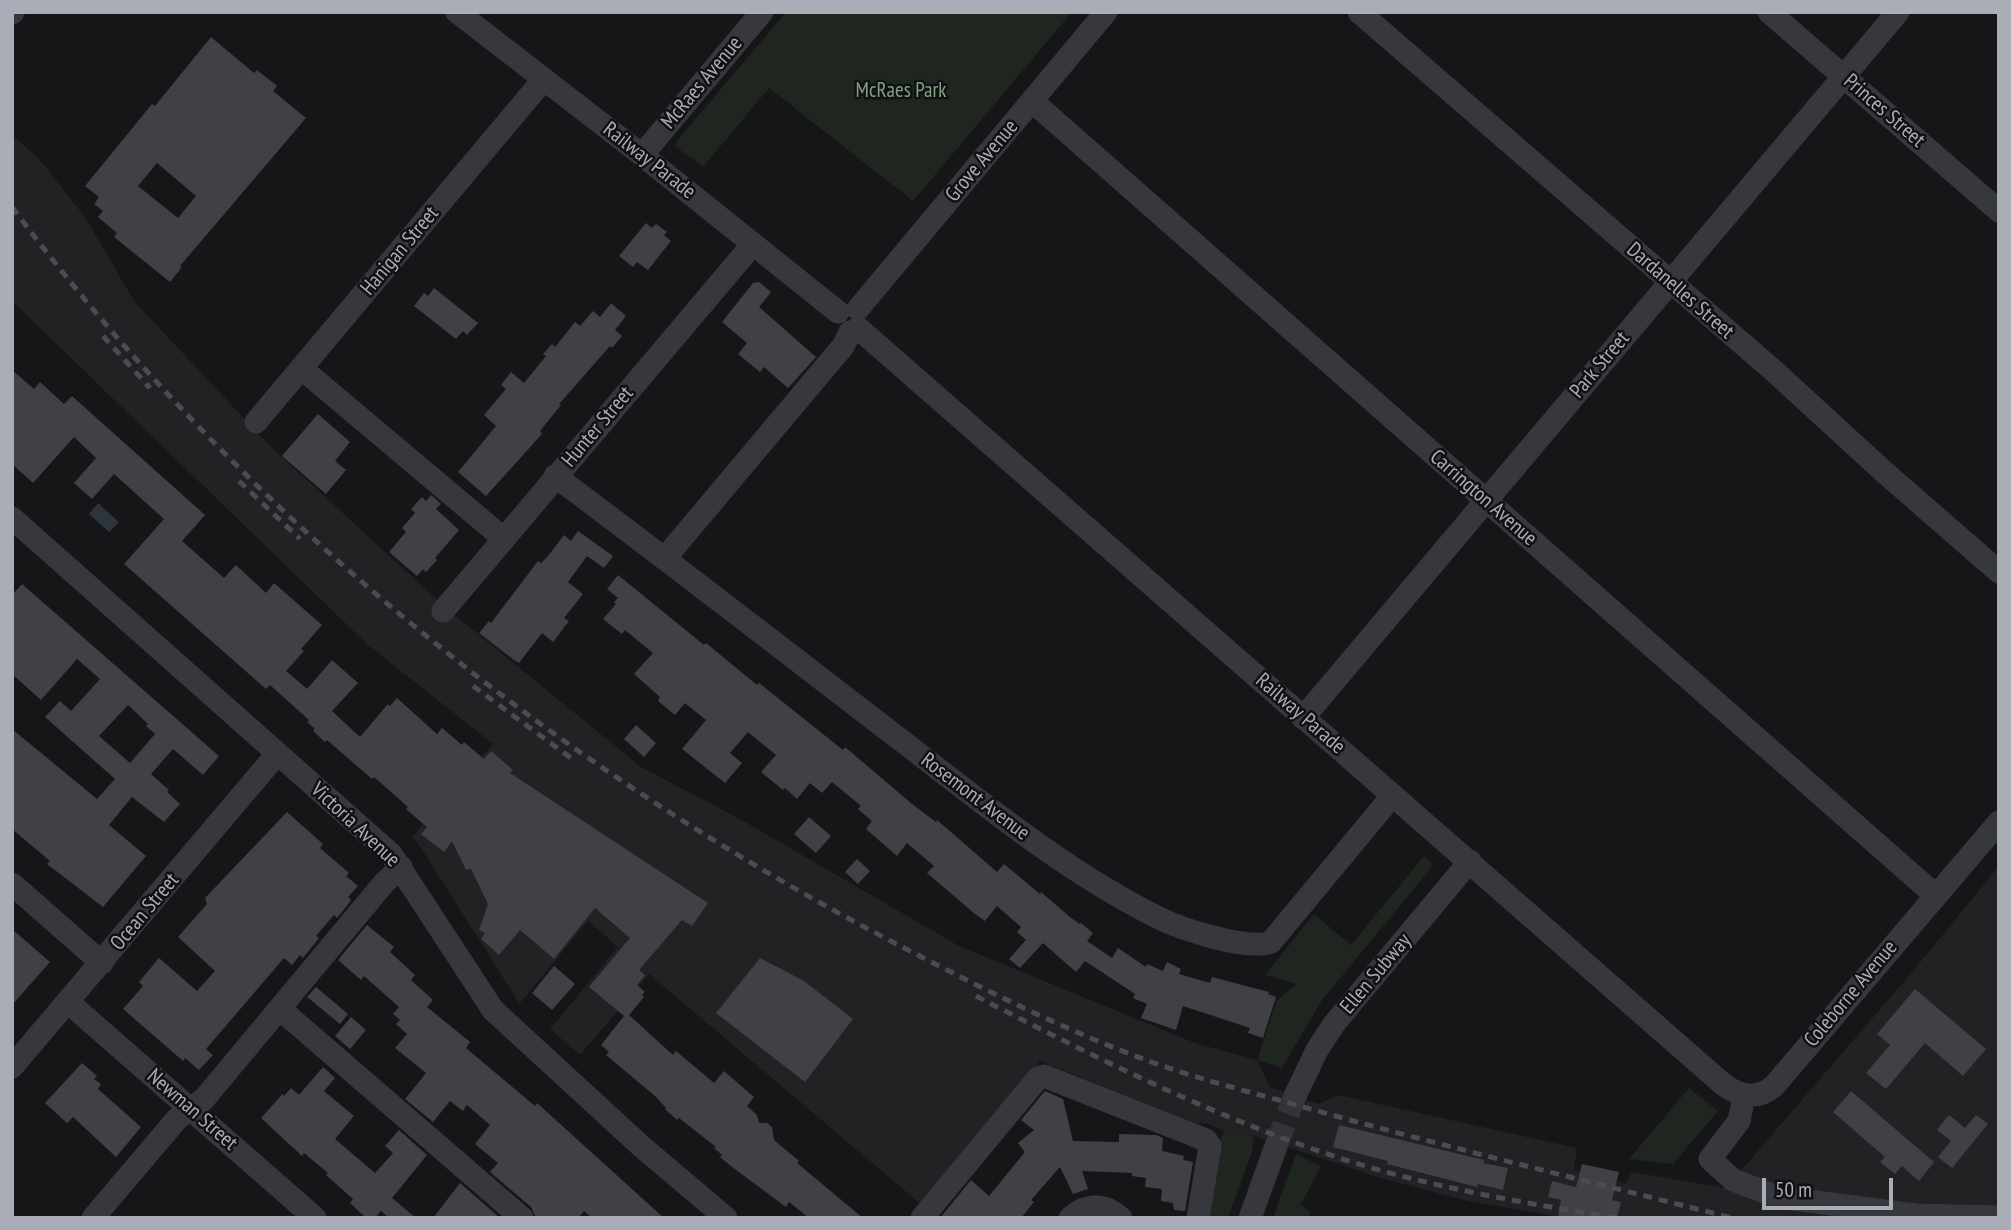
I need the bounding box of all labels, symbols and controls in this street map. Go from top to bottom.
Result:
street label: McRaes Avenue [656,32,748,134]
street label: Princes Street [1838,69,1930,153]
park label: McRaes Park [856,78,946,104]
street label: Grove Avenue [940,115,1024,207]
street label: Railway Parade [598,117,700,205]
street label: Hanigan Street [356,202,444,300]
street label: Dardanelles Street [1621,238,1739,344]
street label: Park Street [1565,327,1635,403]
street label: Hunter Street [557,382,639,472]
street label: Carrington Avenue [1424,445,1542,551]
street label: Railway Parade [1250,668,1350,760]
street label: Rosemont Avenue [916,748,1034,846]
street label: Victoria Avenue [305,777,405,873]
street label: Ocean Street [106,868,184,956]
street label: Ellen Subway [1335,929,1417,1019]
street label: Coleborne Avenue [1799,936,1903,1052]
street label: Newman Street [142,1064,242,1156]
scale bar [1766,1164,1897,1208]
text: 50 m [1775,1176,1812,1203]

